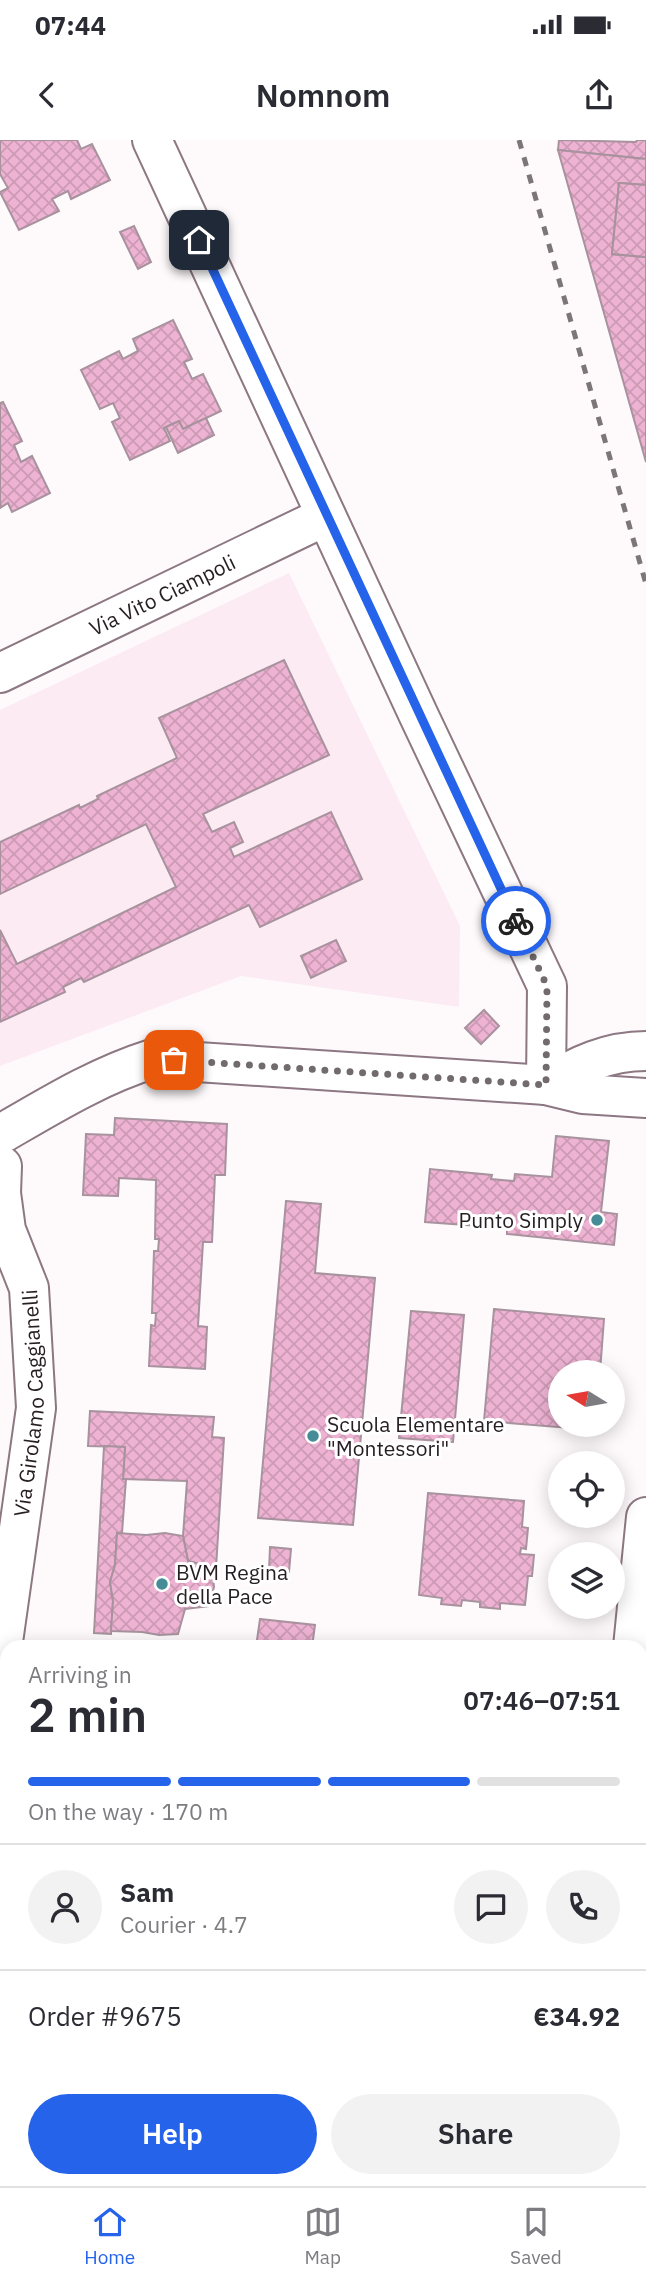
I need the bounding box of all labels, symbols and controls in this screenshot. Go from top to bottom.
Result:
text: 07:44 [35,8,106,42]
text: Nomnom [256,74,390,116]
icon: back [28,76,66,114]
icon: share [580,76,618,114]
pin [169,210,229,270]
icon: home [180,221,218,259]
street label: Via Vito Ciampoli [84,548,240,642]
courier [481,886,551,956]
icon: bike [497,902,535,940]
pin [144,1030,204,1090]
icon: bag [155,1041,193,1079]
place label: Punto Simply [458,1206,584,1234]
marker: Punto Simply [589,1212,605,1228]
street label: Via Girolamo Caggianelli [7,1289,50,1519]
north arrow [548,1360,625,1437]
map controls [548,1360,625,1619]
place label: Scuola Elementare "Montessori" [327,1410,504,1462]
marker: Scuola Elementare "Montessori" [305,1428,321,1444]
button: locate [548,1451,625,1528]
button: layers [548,1542,625,1619]
place label: BVM Regina della Pace [176,1558,288,1610]
marker: BVM Regina della Pace [154,1576,170,1592]
text: Arriving in [28,1659,132,1689]
text: 07:46–07:51 [463,1683,620,1717]
text: 2 min [28,1685,147,1745]
text: On the way · 170 m [28,1796,228,1826]
button: person [28,1870,102,1944]
button: chat [454,1870,528,1944]
button: phone [546,1870,620,1944]
text: Sam [120,1875,174,1909]
text: Courier · 4.7 [120,1909,248,1939]
text: Order #9675 [28,1999,182,2033]
text: €34.92 [533,1999,620,2033]
button: Help [28,2094,317,2174]
button: Share [331,2094,620,2174]
tab: Home [84,2203,135,2269]
tab: Map [304,2203,342,2269]
tab: Saved [510,2203,562,2269]

